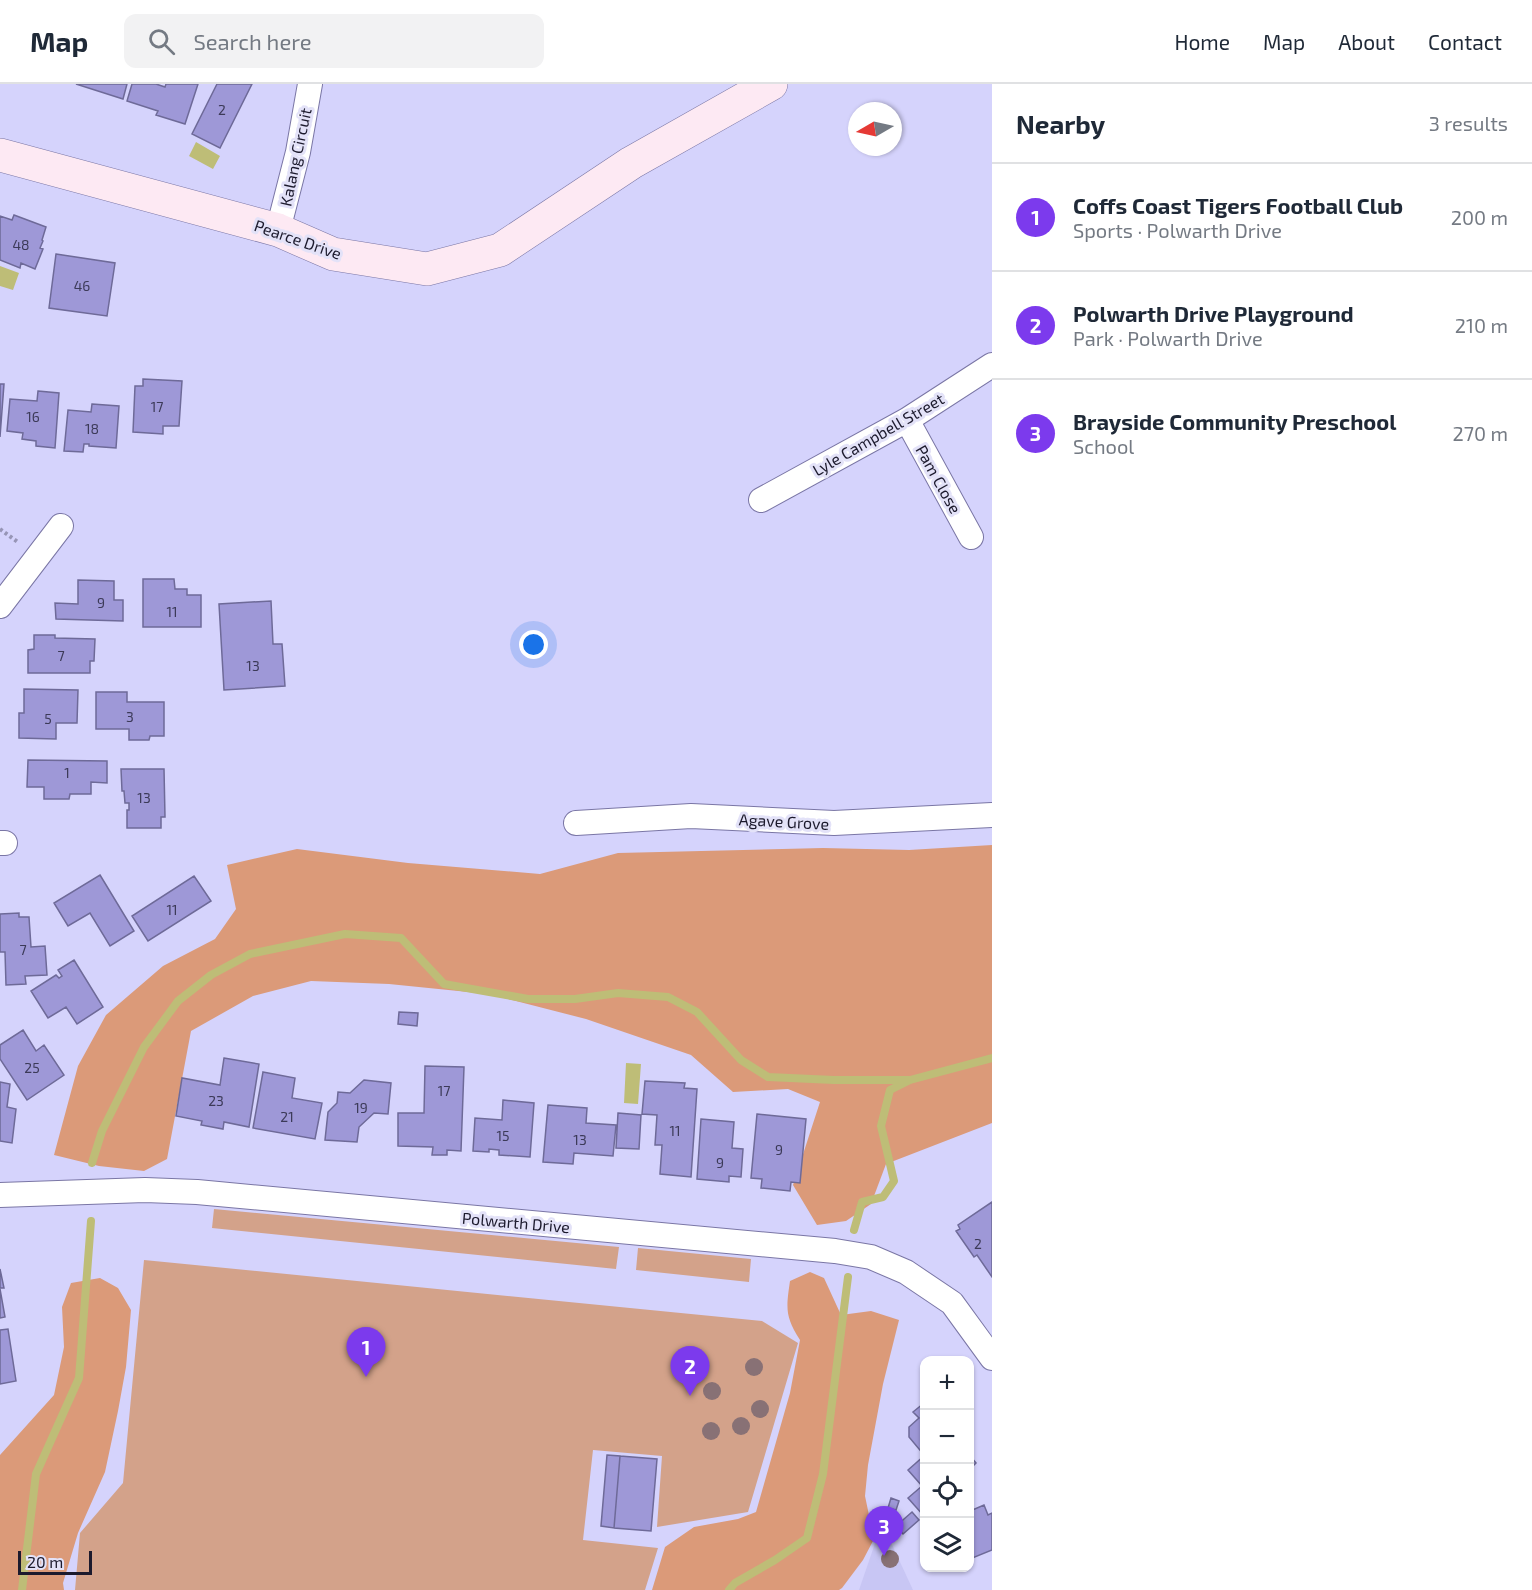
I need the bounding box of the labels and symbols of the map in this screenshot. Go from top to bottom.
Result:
house number: 2 [218,101,226,118]
north arrow [848,102,902,156]
street label: Kalang Circuit [275,106,315,208]
street label: Pearce Drive [252,215,344,263]
house number: 48 [12,236,30,253]
house number: 46 [74,277,90,294]
street label: Lyle Campbell Street [809,389,947,479]
house number: 17 [151,398,163,415]
house number: 16 [26,408,40,425]
house number: 18 [85,420,99,437]
street label: Pam Close [912,441,966,517]
house number: 9 [97,594,105,611]
house number: 11 [166,603,178,620]
your location [519,630,548,659]
house number: 7 [57,647,65,664]
house number: 13 [246,657,260,674]
house number: 3 [126,708,134,725]
house number: 5 [44,710,52,727]
house number: 1 [64,764,70,781]
house number: 13 [137,789,151,806]
street label: Agave Grove [738,809,830,833]
house number: 11 [166,901,178,918]
house number: 7 [19,941,27,958]
house number: 25 [24,1059,40,1076]
house number: 17 [438,1082,450,1099]
house number: 23 [208,1092,224,1109]
house number: 19 [354,1099,368,1116]
house number: 21 [280,1108,294,1125]
house number: 11 [669,1122,681,1139]
house number: 15 [496,1127,510,1144]
house number: 13 [573,1131,587,1148]
house number: 9 [775,1141,783,1158]
house number: 9 [716,1154,724,1171]
street label: Polwarth Drive [461,1208,571,1236]
house number: 2 [974,1235,982,1252]
pin: 1 [346,1328,386,1377]
pin: 2 [670,1346,710,1396]
pin: 3 [864,1506,904,1556]
scale bar [18,1548,92,1576]

